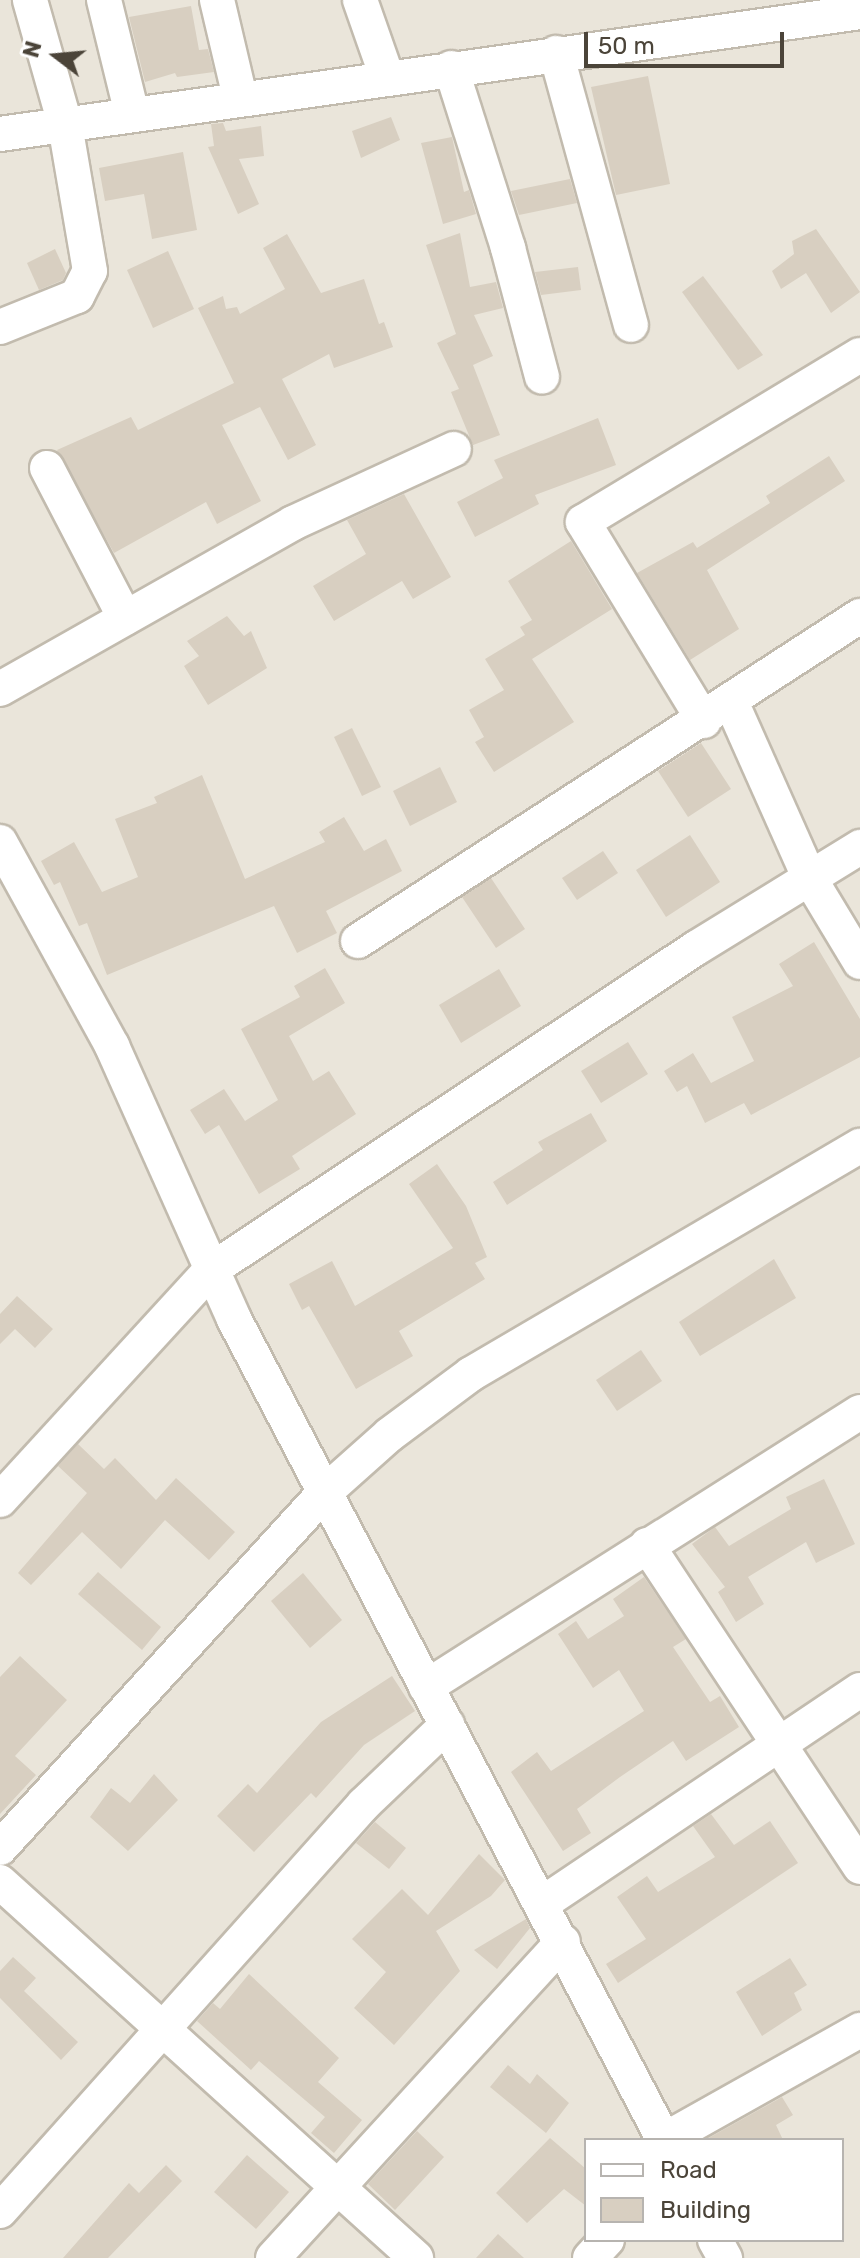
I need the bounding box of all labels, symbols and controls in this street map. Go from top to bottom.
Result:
north arrow [16,16,96,96]
scale bar [588,16,788,66]
text: 50 m [598,32,655,60]
text: N [17,38,48,61]
legend [584,2138,844,2242]
text: Road [660,2156,717,2184]
text: Building [660,2196,751,2224]

